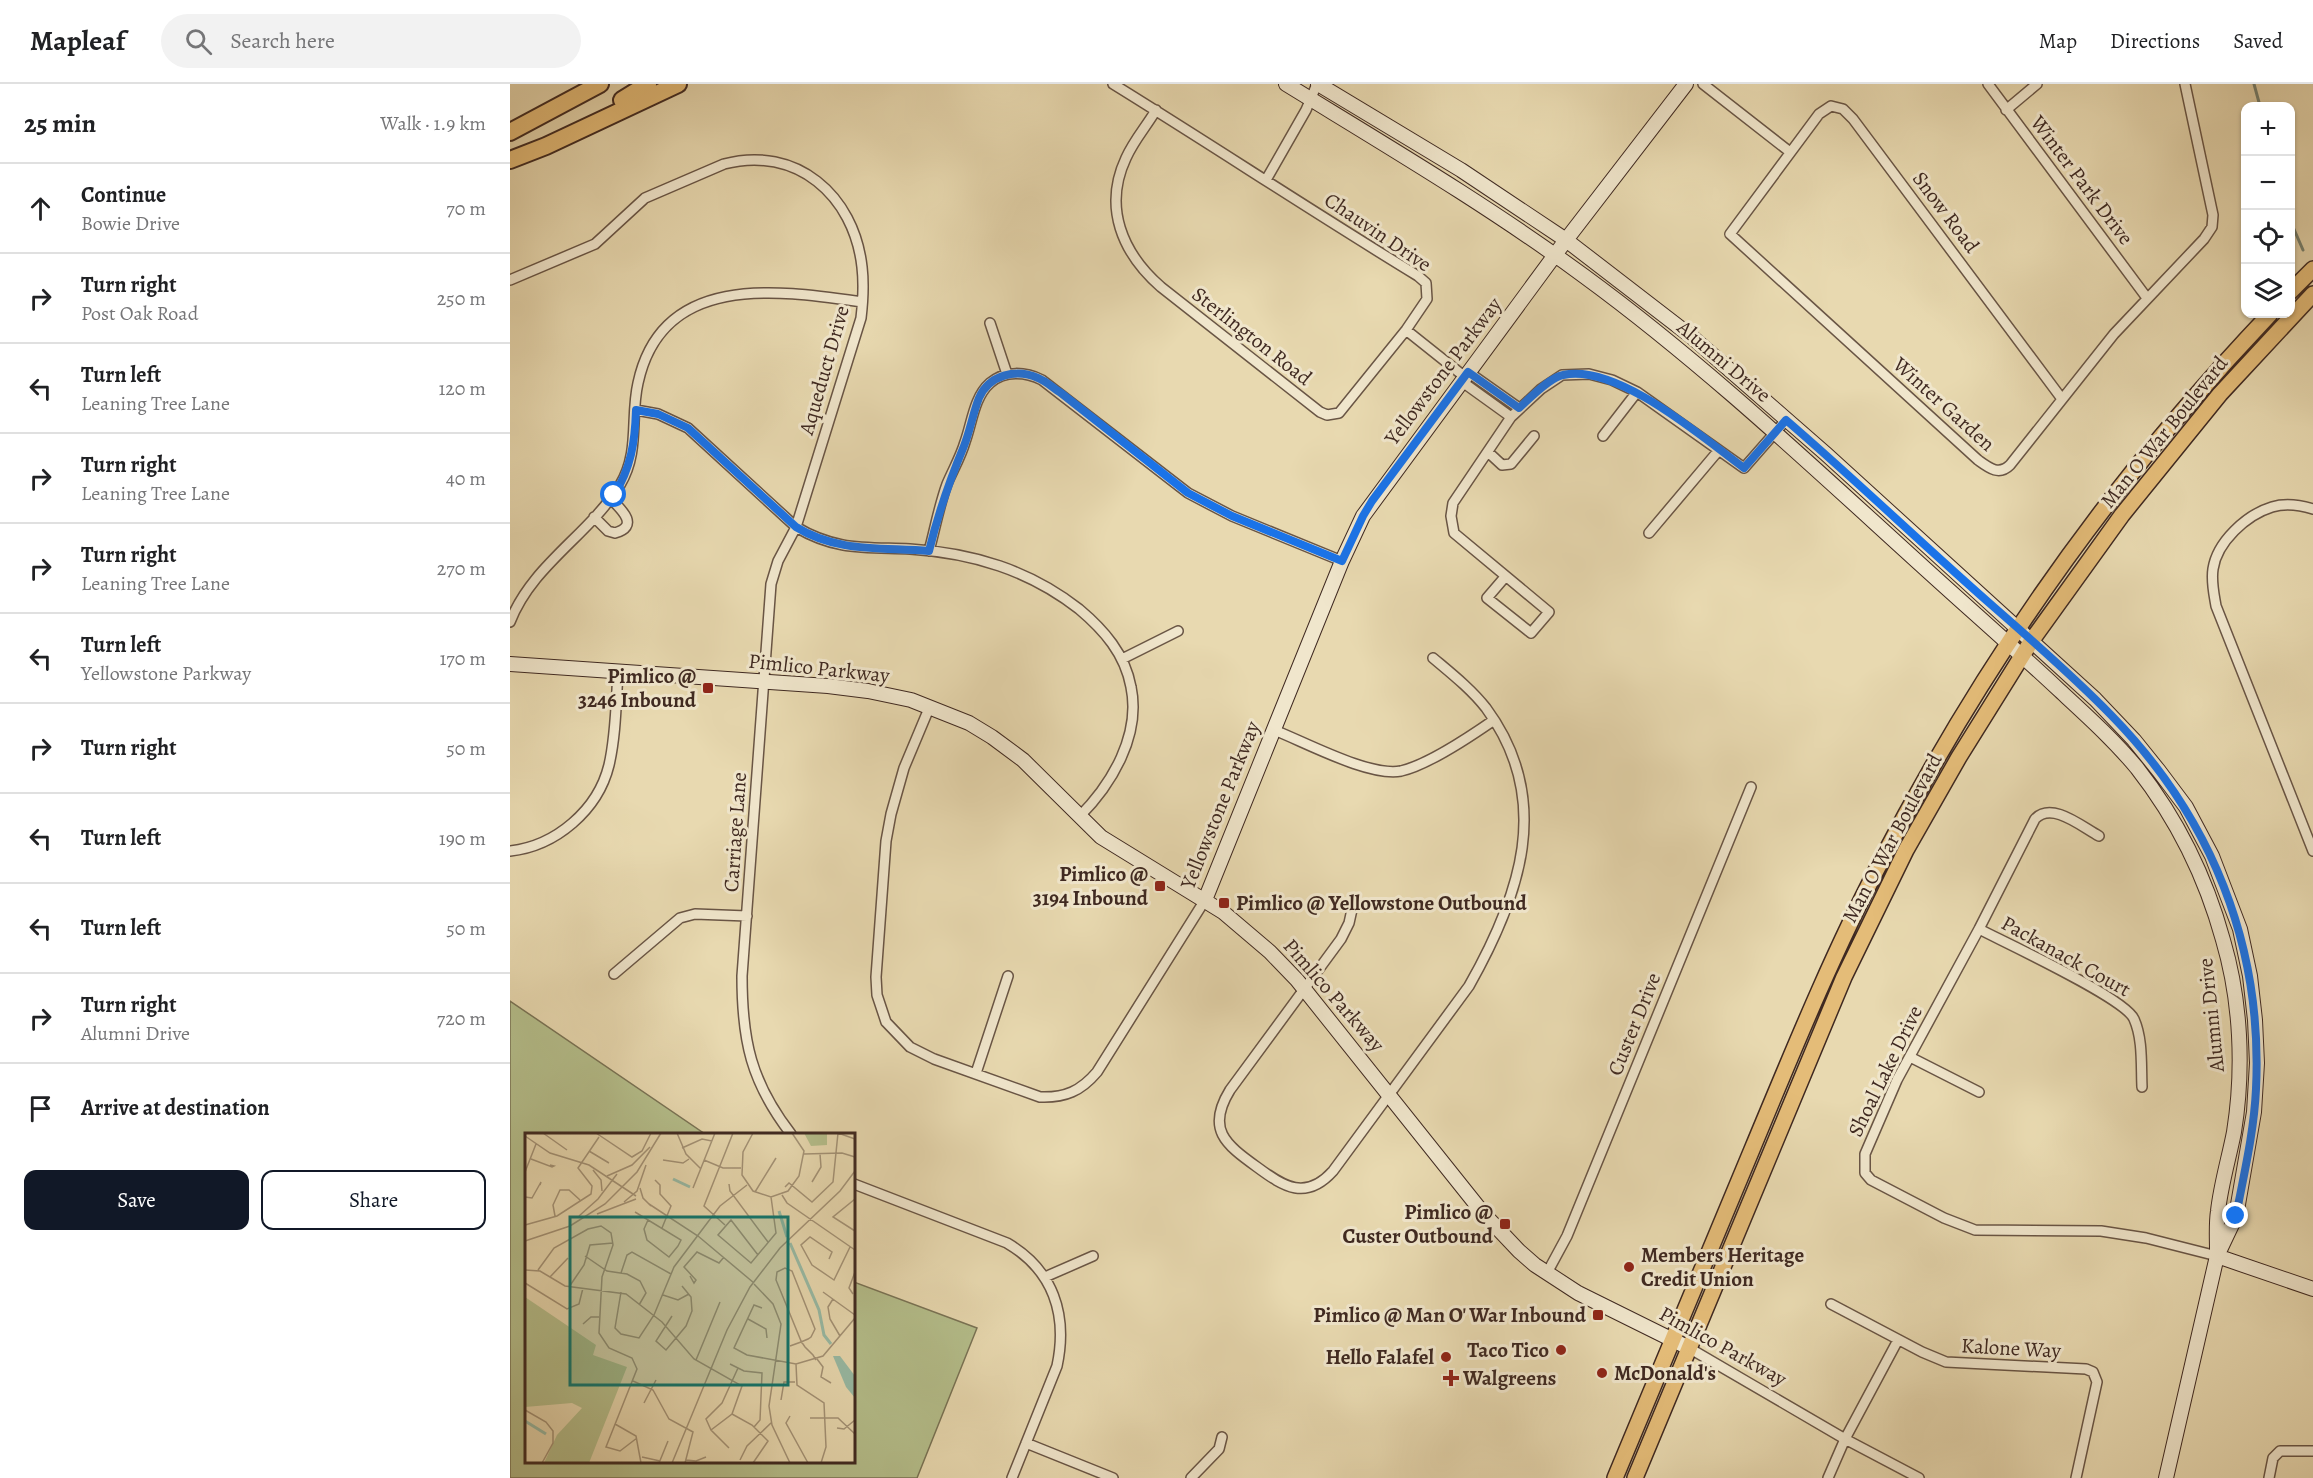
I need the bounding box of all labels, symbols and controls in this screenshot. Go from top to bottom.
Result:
search box [161,14,581,68]
text: Mapleaf [30,22,125,60]
icon: search [182,25,215,58]
text: Search here [230,26,335,56]
text: Map [2039,27,2077,55]
text: Directions [2110,27,2200,55]
text: Saved [2233,27,2283,55]
map controls [2241,102,2295,318]
button: + [2241,102,2295,156]
text: 25 min [24,106,96,141]
street label: Winter Park Drive [2023,109,2140,250]
text: Walk · 1.9 km [380,110,486,137]
button: − [2241,156,2295,210]
street label: Snow Road [1906,166,1986,259]
text: Continue [81,180,166,210]
street label: Chauvin Drive [1319,186,1437,278]
icon: ahead [24,192,57,225]
text: 70 m [446,195,486,222]
text: Bowie Drive [81,210,180,237]
button: locate [2241,210,2295,264]
button: layers [2241,264,2295,318]
text: Turn right [81,270,177,300]
street label: Sterlington Road [1186,280,1318,392]
icon: right [24,282,57,315]
text: 250 m [437,285,486,312]
street label: Yellowstone Parkway [1377,291,1508,452]
text: Post Oak Road [81,300,198,327]
street label: Aqueduct Drive [792,302,856,439]
street label: Alumni Drive [1670,313,1777,409]
street label: Winter Garden [1886,350,2001,457]
street label: Man O War Boulevard [2094,350,2235,514]
text: Turn left [81,360,161,390]
icon: left [24,372,57,405]
text: 120 m [438,375,486,402]
text: Leaning Tree Lane [81,390,230,417]
text: Turn right [81,450,177,480]
icon: right [24,462,57,495]
text: 40 m [446,465,486,492]
text: Leaning Tree Lane [81,480,230,507]
route start [600,481,626,507]
text: Turn right [81,540,177,570]
icon: right [24,552,57,585]
text: 270 m [437,555,486,582]
text: Leaning Tree Lane [81,570,230,597]
text: Turn left [81,630,161,660]
icon: left [24,642,57,675]
text: 170 m [440,645,486,672]
street label: Pimlico Parkway [747,647,892,689]
text: Yellowstone Parkway [81,660,251,687]
place label: Pimlico @ 3246 Inbound [578,662,697,714]
marker: Pimlico @ 3246 Inbound [701,681,715,695]
street label: Yellowstone Parkway [1173,716,1267,894]
icon: right [24,732,57,765]
text: Turn right [81,733,177,763]
text: 50 m [446,735,486,762]
street label: Man O War Boulevard [1835,748,1949,928]
street label: Carriage Lane [717,771,753,893]
icon: left [24,822,57,855]
text: Turn left [81,823,161,853]
text: 190 m [439,825,486,852]
place label: Pimlico @ 3194 Inbound [1033,860,1149,912]
marker: Pimlico @ 3194 Inbound [1153,879,1167,893]
place label: Pimlico @ Yellowstone Outbound [1236,889,1527,917]
marker: Pimlico @ Yellowstone Outbound [1217,896,1231,910]
street label: Packanack Court [1996,909,2136,1003]
icon: left [24,912,57,945]
text: Turn left [81,913,161,943]
text: 50 m [446,915,486,942]
street label: Pimlico Parkway [1277,932,1391,1058]
street label: Alumni Drive [2191,957,2231,1074]
street label: Custer Drive [1601,968,1667,1080]
text: Turn right [81,990,177,1020]
street label: Shoal Lake Drive [1841,1001,1929,1141]
icon: right [24,1002,57,1035]
text: 720 m [437,1005,486,1032]
text: Alumni Drive [81,1020,190,1047]
icon: arrive [24,1092,57,1125]
text: Arrive at destination [81,1093,270,1123]
inset map [525,1133,855,1463]
button: Save [24,1170,249,1230]
button: Share [261,1170,486,1230]
place label: Pimlico @ Custer Outbound [1342,1198,1494,1250]
route end [2222,1202,2248,1228]
marker: Pimlico @ Custer Outbound [1498,1217,1512,1231]
place label: Members Heritage Credit Union [1641,1241,1804,1293]
marker: Members Heritage Credit Union [1622,1260,1636,1274]
street label: Pimlico Parkway [1654,1299,1792,1393]
place label: Pimlico @ Man O' War Inbound [1313,1301,1587,1329]
marker: Pimlico @ Man O' War Inbound [1591,1308,1605,1322]
street label: Kalone Way [1960,1331,2062,1365]
place label: Taco Tico [1467,1336,1549,1364]
place label: Hello Falafel [1325,1343,1434,1371]
marker: Taco Tico [1554,1343,1568,1357]
marker: Hello Falafel [1439,1350,1453,1364]
place label: McDonald's [1614,1359,1716,1387]
place label: Walgreens [1462,1364,1556,1392]
marker: McDonald's [1595,1366,1609,1380]
marker: Walgreens [1444,1371,1458,1385]

